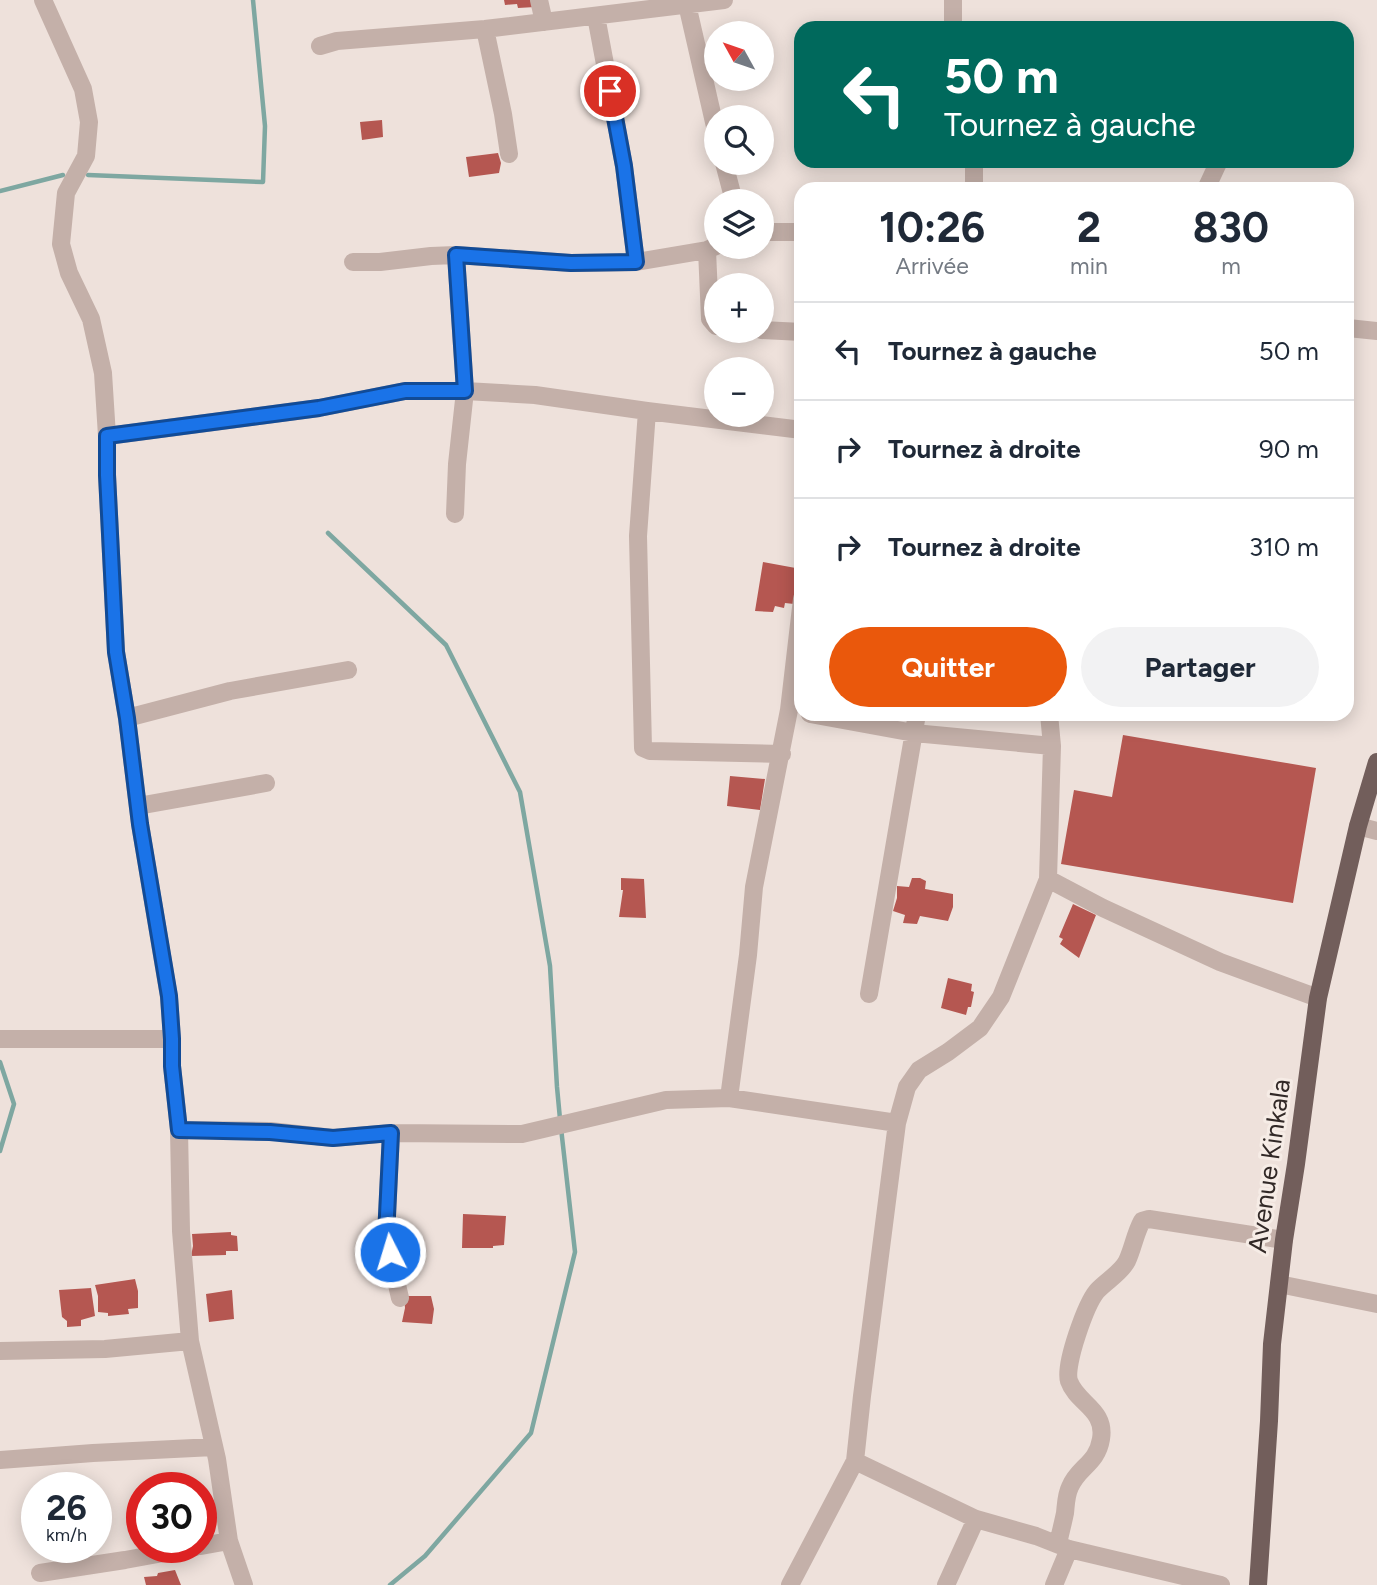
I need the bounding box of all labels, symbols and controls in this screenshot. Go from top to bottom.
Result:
north arrow [704,21,774,91]
map controls [704,21,774,427]
text: 50 m [944,46,1059,105]
icon: left [829,49,920,140]
pin [580,61,640,121]
icon: arrive [591,72,629,110]
button: search [704,105,774,175]
text: Tournez à gauche [944,106,1196,144]
button: layers [704,189,774,259]
text: 10:26 [879,202,985,253]
text: 2 [1077,202,1101,253]
text: 830 [1193,202,1269,253]
text: Arrivée [895,252,969,280]
text: min [1070,252,1108,280]
text: m [1221,252,1241,280]
button: + [704,273,774,343]
icon: left [829,332,867,370]
text: Tournez à gauche [888,335,1097,367]
text: 50 m [1259,335,1319,367]
button: − [704,357,774,427]
icon: right [829,430,867,468]
text: Tournez à droite [888,433,1081,465]
text: 90 m [1259,433,1319,465]
icon: right [829,528,867,566]
text: Tournez à droite [888,531,1081,563]
text: 310 m [1249,531,1319,563]
button: Quitter [829,627,1067,707]
button: Partager [1081,627,1319,707]
street label: Avenue Kinkala [1241,1077,1297,1255]
position arrow [353,1215,427,1289]
speed limit sign: 30 [126,1472,217,1563]
text: 26 [46,1487,87,1529]
text: km/h [46,1524,87,1546]

